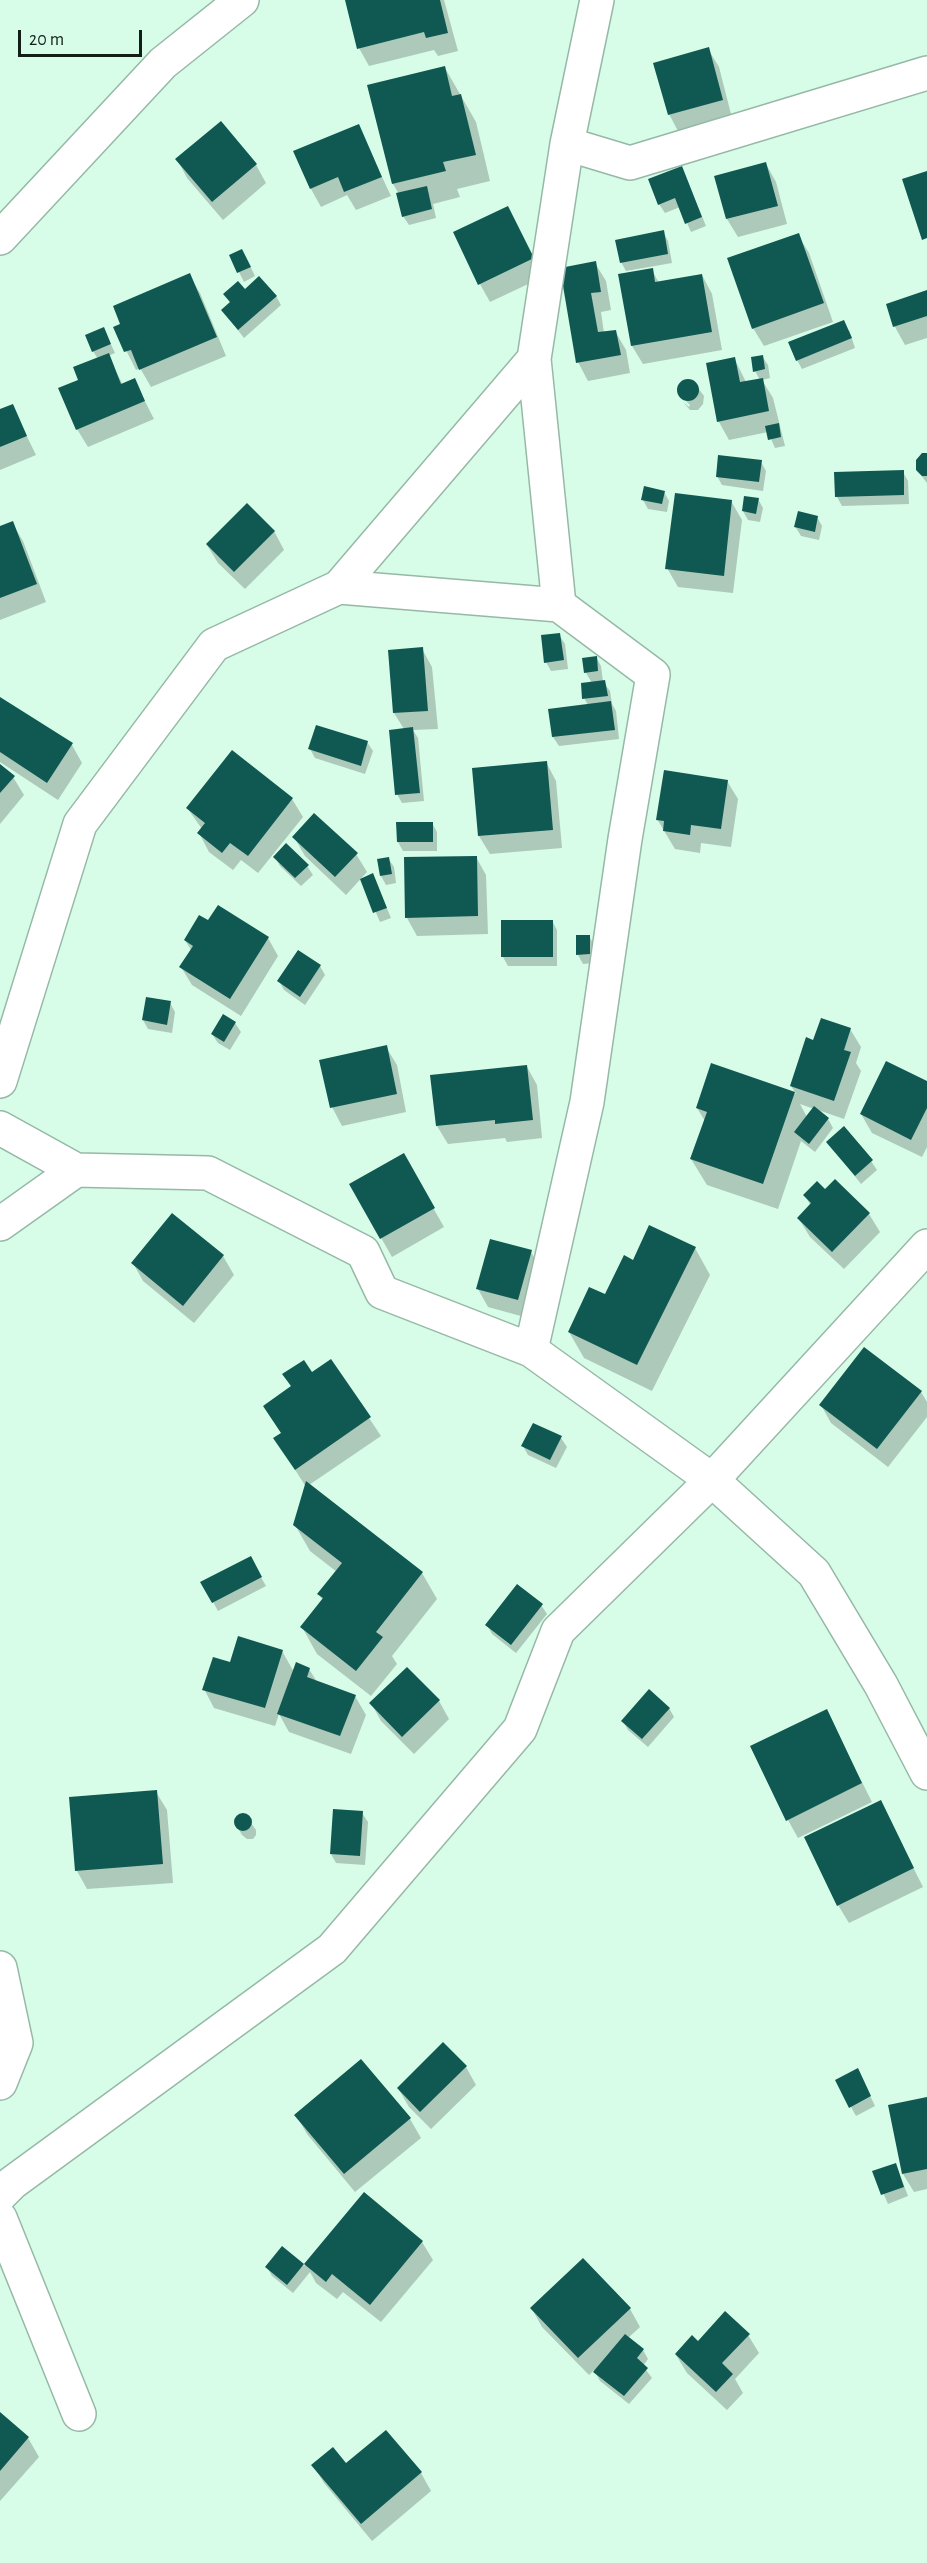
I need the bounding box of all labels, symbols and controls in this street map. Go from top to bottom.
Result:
scale bar [21,18,146,56]
text: 20 m [29,31,64,49]

